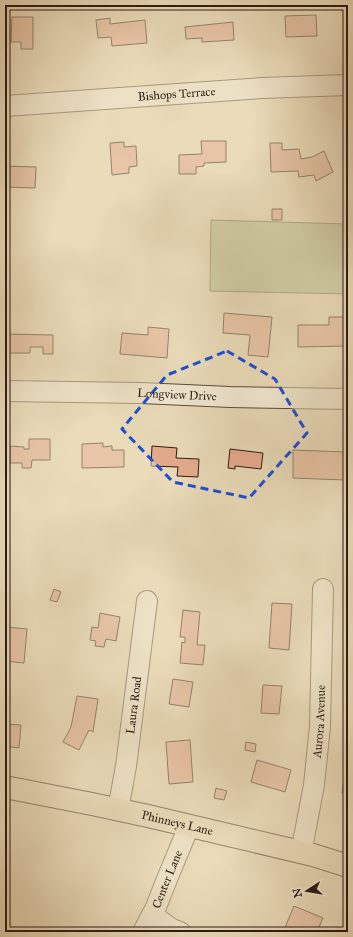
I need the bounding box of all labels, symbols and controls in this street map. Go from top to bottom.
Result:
street label: Bishops Terrace [137,84,216,104]
street label: Longview Drive [137,386,217,403]
street label: Laura Road [123,675,144,735]
street label: Aurora Avenue [310,685,328,760]
street label: Phinneys Lane [140,808,214,838]
street label: Center Lane [149,848,185,910]
north arrow [287,871,327,911]
text: N [290,886,305,899]

